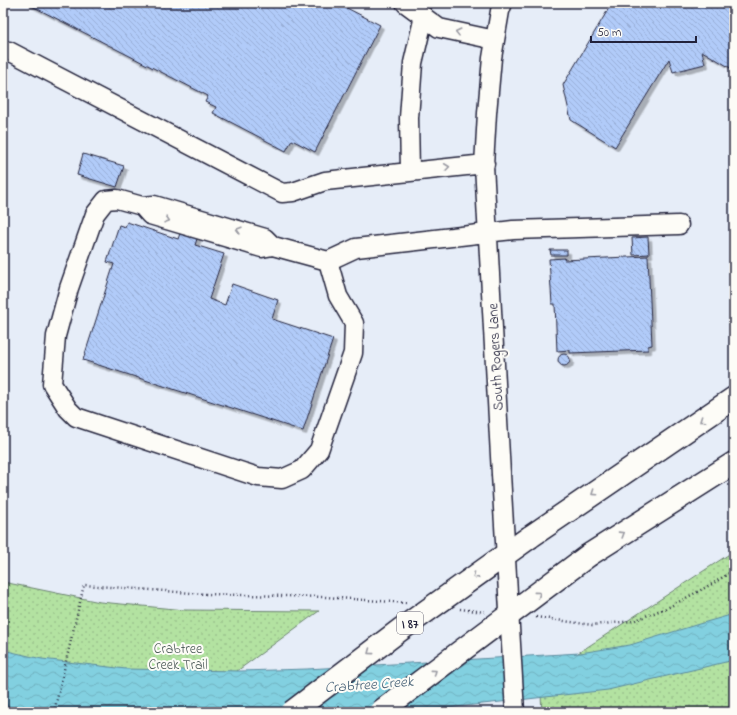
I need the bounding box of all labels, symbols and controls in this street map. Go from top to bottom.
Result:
scale bar [591,18,696,44]
text: 50 m [597,24,621,42]
one-way arrow [455,28,462,37]
one-way arrow [444,163,450,172]
one-way arrow [163,215,170,224]
one-way arrow [236,226,243,235]
street label: South Rogers Lane [483,302,511,411]
one-way arrow [699,415,706,422]
one-way arrow [591,488,598,496]
one-way arrow [618,531,625,539]
one-way arrow [473,571,480,578]
one-way arrow [533,592,540,599]
road number: I 87 [397,612,423,634]
park label: Crabtree Creek Trail [149,639,208,676]
one-way arrow [368,648,375,655]
one-way arrow [429,670,436,677]
water label: Crabtree Creek [324,671,415,699]

